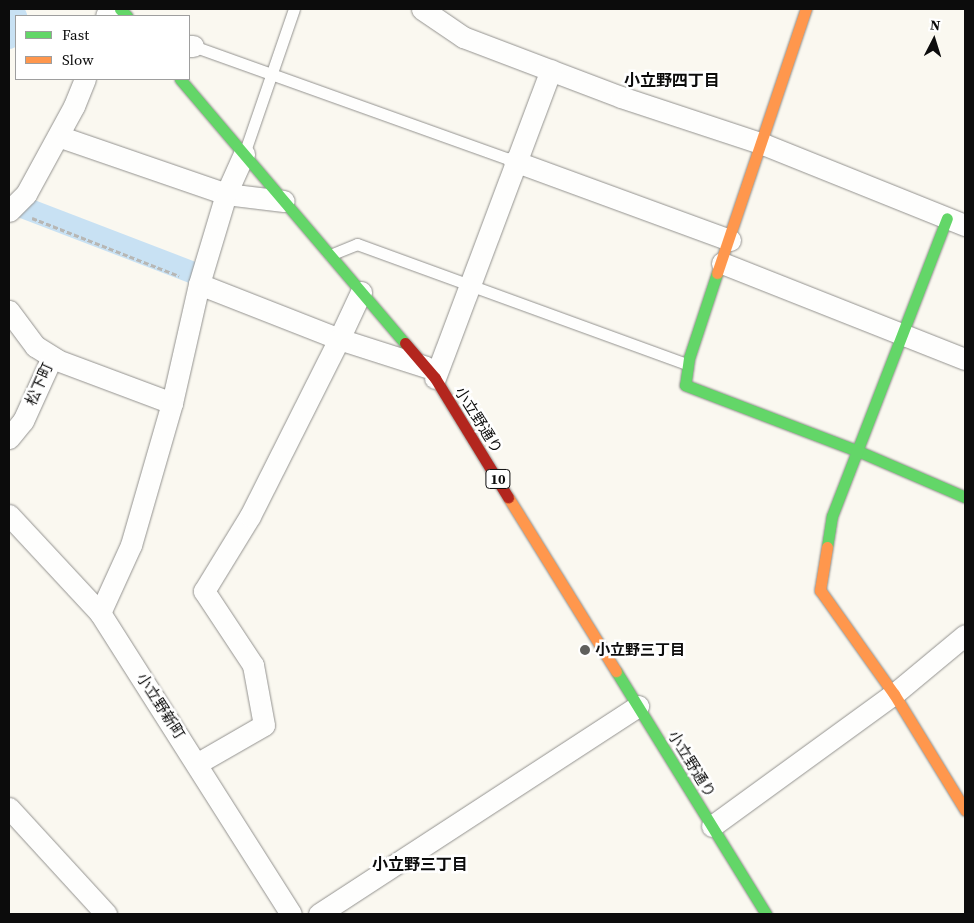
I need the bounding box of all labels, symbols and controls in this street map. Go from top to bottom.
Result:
legend [15,15,190,80]
north arrow [909,15,959,65]
text: N [929,15,941,35]
text: Fast [62,24,89,45]
text: Slow [62,49,94,70]
district label: 小立野四丁目 [624,70,720,90]
street label: 松下町 [22,360,56,408]
street label: 小立野通り [451,383,507,457]
road number: 10 [484,468,512,490]
place label: 小立野三丁目 [595,641,685,659]
marker: 小立野三丁目 [579,644,591,656]
street label: 小立野新町 [133,670,189,742]
street label: 小立野通り [664,727,720,801]
district label: 小立野三丁目 [372,854,468,874]

